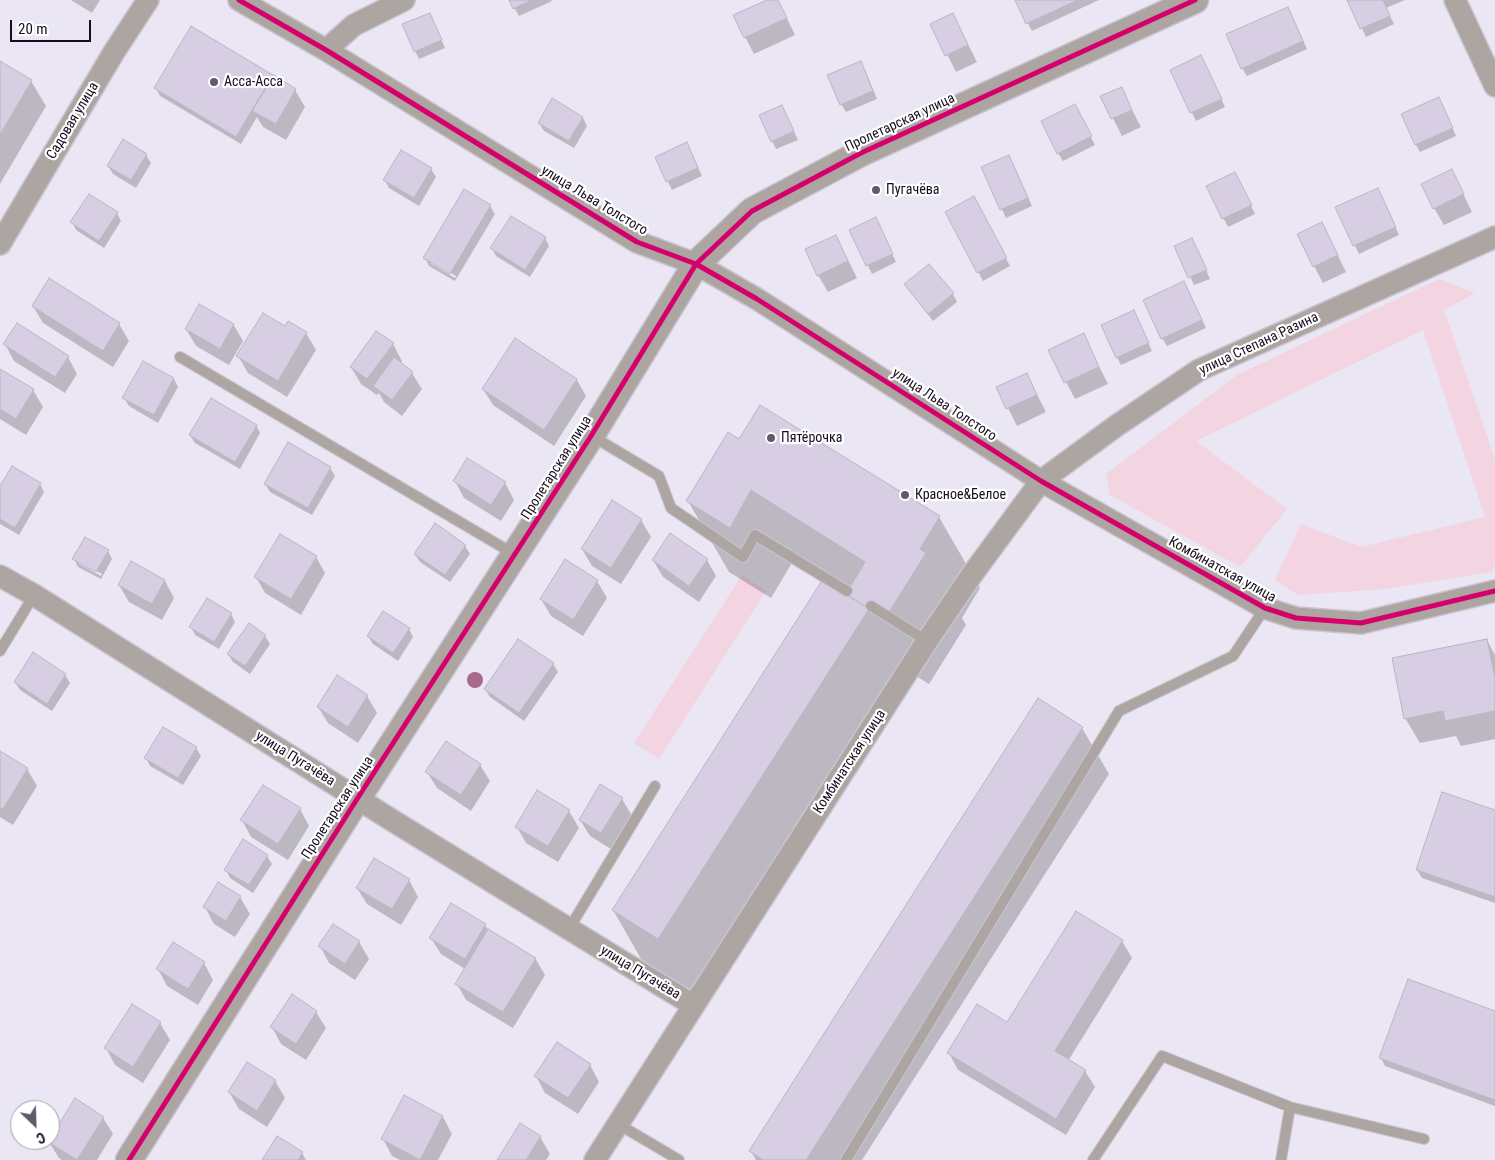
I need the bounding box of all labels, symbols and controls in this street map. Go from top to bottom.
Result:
scale bar [12,10,94,42]
text: 20 m [18,20,48,38]
place label: Асса-Асса [224,74,283,90]
marker: Асса-Асса [208,76,220,88]
street label: Садовая улица [43,79,103,163]
street label: Пролетарская улица [842,90,958,156]
street label: улица Льва Толстого [538,163,650,239]
place label: Пугачёва [886,182,939,198]
marker: Пугачёва [870,184,882,196]
street label: улица Степана Разина [1197,309,1321,379]
street label: улица Льва Толстого [889,365,999,445]
street label: Пролетарская улица [518,413,596,523]
place label: Пятёрочка [781,430,842,446]
marker: Пятёрочка [765,432,777,444]
place label: Красное&Белое [915,487,1006,503]
marker: Красное&Белое [899,489,911,501]
street label: Комбинатская улица [1165,533,1279,607]
street label: Комбинатская улица [810,707,890,817]
street label: улица Пугачёва [252,728,338,790]
street label: Пролетарская улица [298,753,378,863]
street label: улица Пугачёва [597,942,683,1004]
north arrow [10,1100,60,1150]
text: С [34,1129,48,1147]

